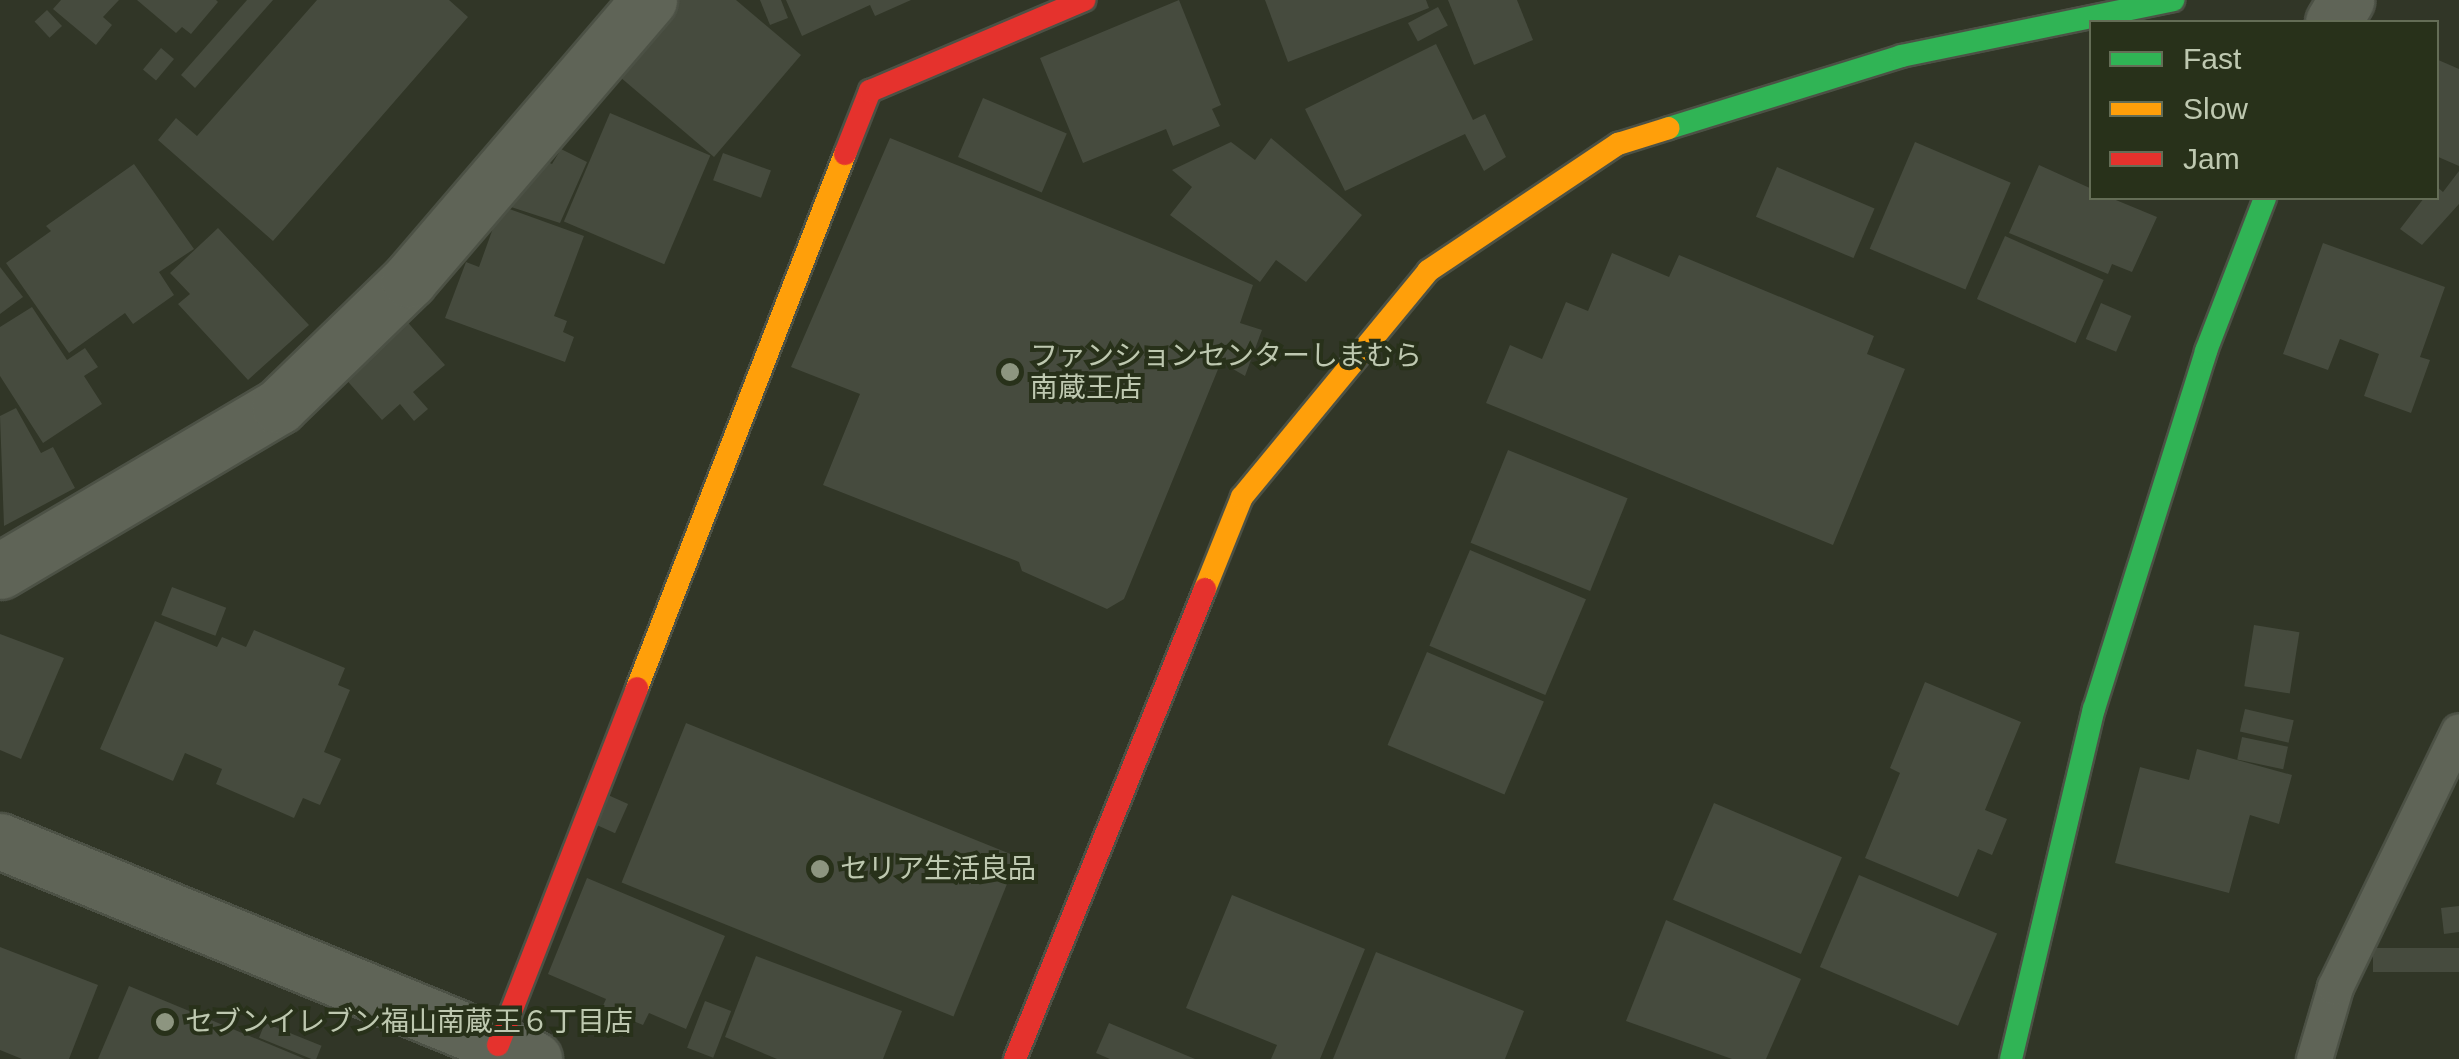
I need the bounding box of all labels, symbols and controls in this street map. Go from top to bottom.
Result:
legend [2089,20,2439,200]
text: Fast [2183,42,2241,75]
text: Slow [2183,92,2248,125]
text: Jam [2183,142,2240,175]
place label: ファンションセンターしまむら 南蔵王店 [1030,339,1422,405]
marker: ファンションセンターしまむら 南蔵王店 [999,361,1021,383]
place label: セリア生活良品 [840,852,1036,886]
marker: セリア生活良品 [809,858,831,880]
place label: セブンイレブン福山南蔵王６丁目店 [185,1005,633,1039]
marker: セブンイレブン福山南蔵王６丁目店 [154,1011,176,1033]

